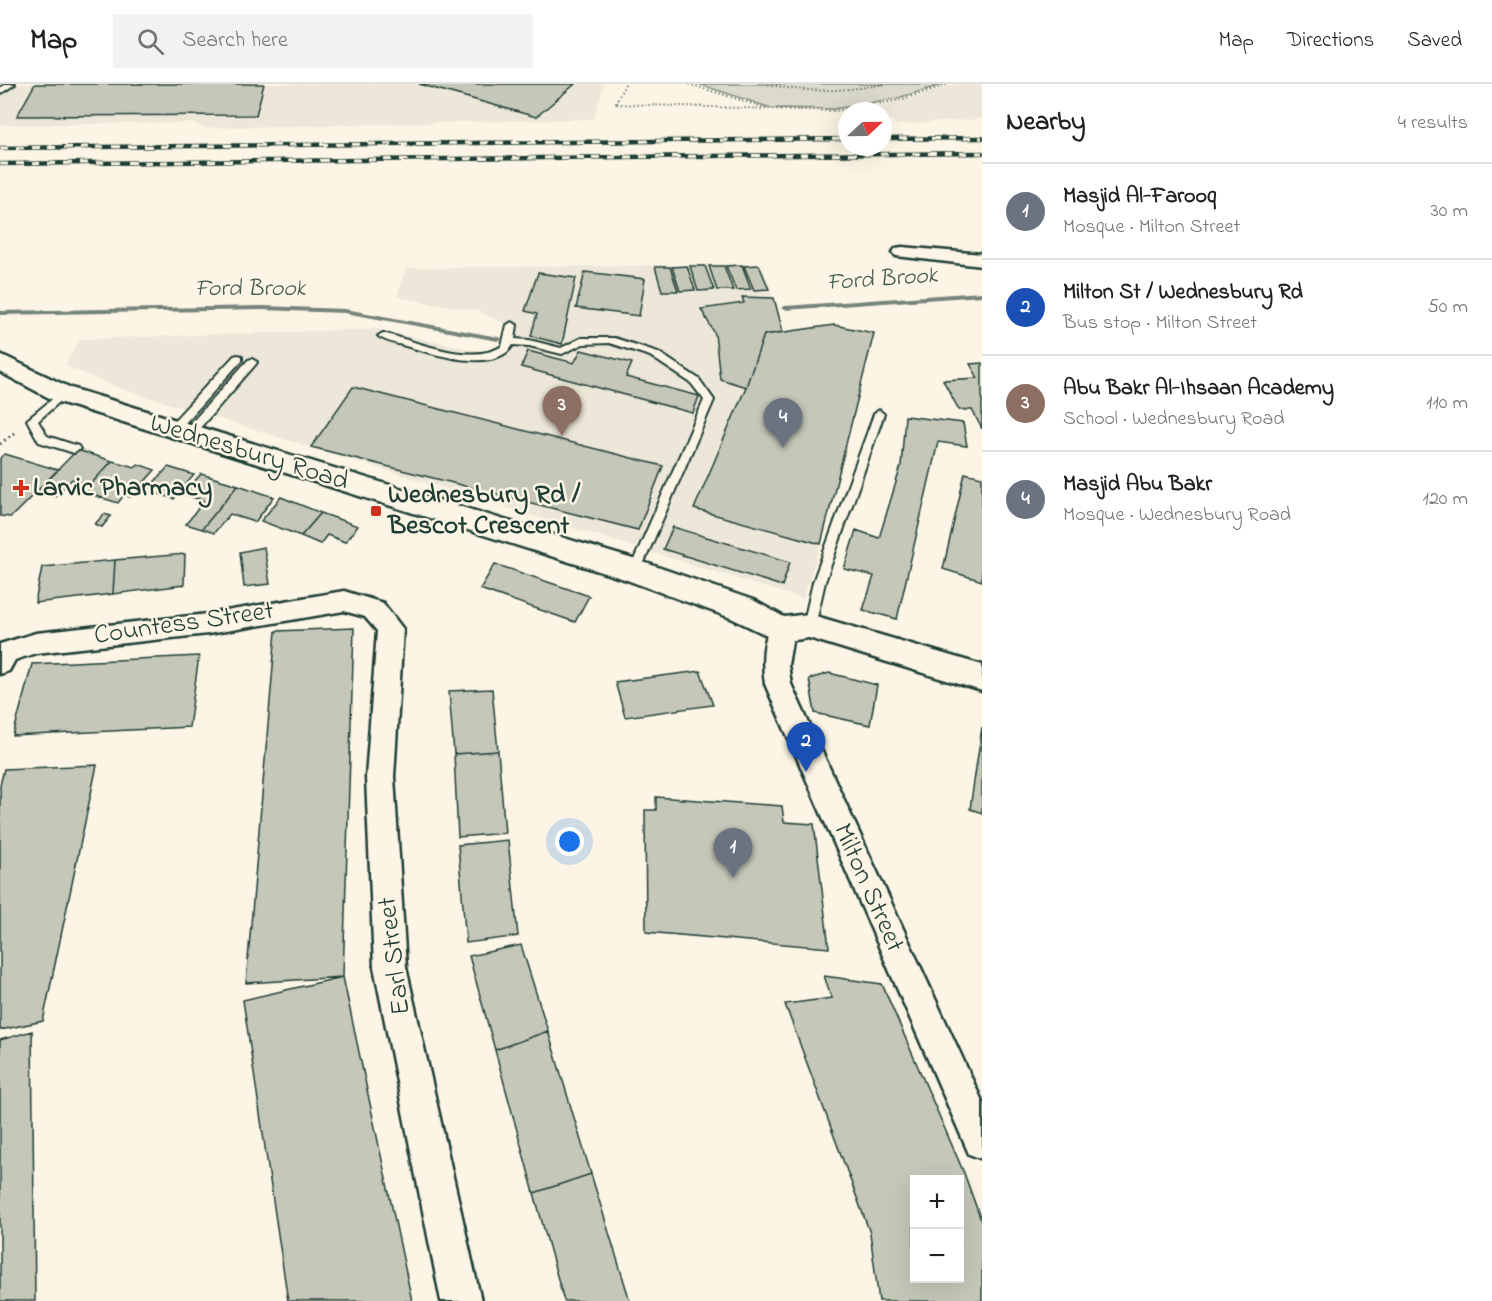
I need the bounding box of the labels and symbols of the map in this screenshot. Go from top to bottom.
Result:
north arrow [838,102,892,156]
water label: Ford Brook [825,259,940,301]
water label: Ford Brook [194,272,307,307]
pin: 3 [542,386,582,436]
pin: 4 [764,398,802,448]
street label: Wednesbury Road [145,404,353,502]
place label: Larvic Pharmacy [33,469,212,508]
place label: Wednesbury Rd / Bescot Crescent [386,476,581,546]
marker: Larvic Pharmacy [14,481,28,495]
marker: Wednesbury Rd / Bescot Crescent [369,504,383,518]
street label: Countess Street [92,592,276,656]
pin: 2 [786,722,826,772]
street label: Milton Street [822,817,914,959]
your location [555,827,584,856]
pin: 1 [714,828,752,878]
street label: Earl Street [368,895,422,1017]

